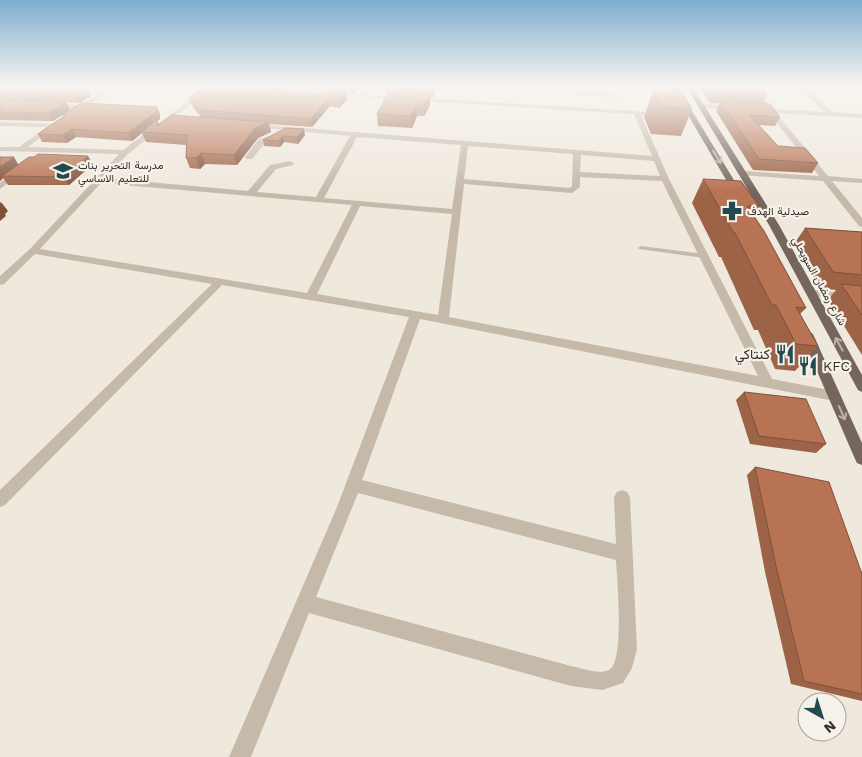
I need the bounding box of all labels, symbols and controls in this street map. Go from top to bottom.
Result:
one-way arrow [712,150,722,164]
place label: مدرسة التحرير بنات للتعليم الاساسي [78,159,164,188]
school or university icon: مدرسة التحرير بنات للتعليم الاساسي [52,160,74,182]
pharmacy icon: صيدلية الهدف [721,200,743,222]
place label: صيدلية الهدف [747,205,809,218]
street label: شارع رمضان السويحلي [787,234,849,329]
one-way arrow [834,336,844,351]
restaurant icon: كنتاكي [774,343,796,365]
place label: كنتاكي [735,346,770,366]
restaurant icon: KFC [797,355,819,377]
place label: KFC [823,358,850,374]
one-way arrow [837,405,847,420]
north arrow [797,692,847,742]
text: N [821,718,839,737]

